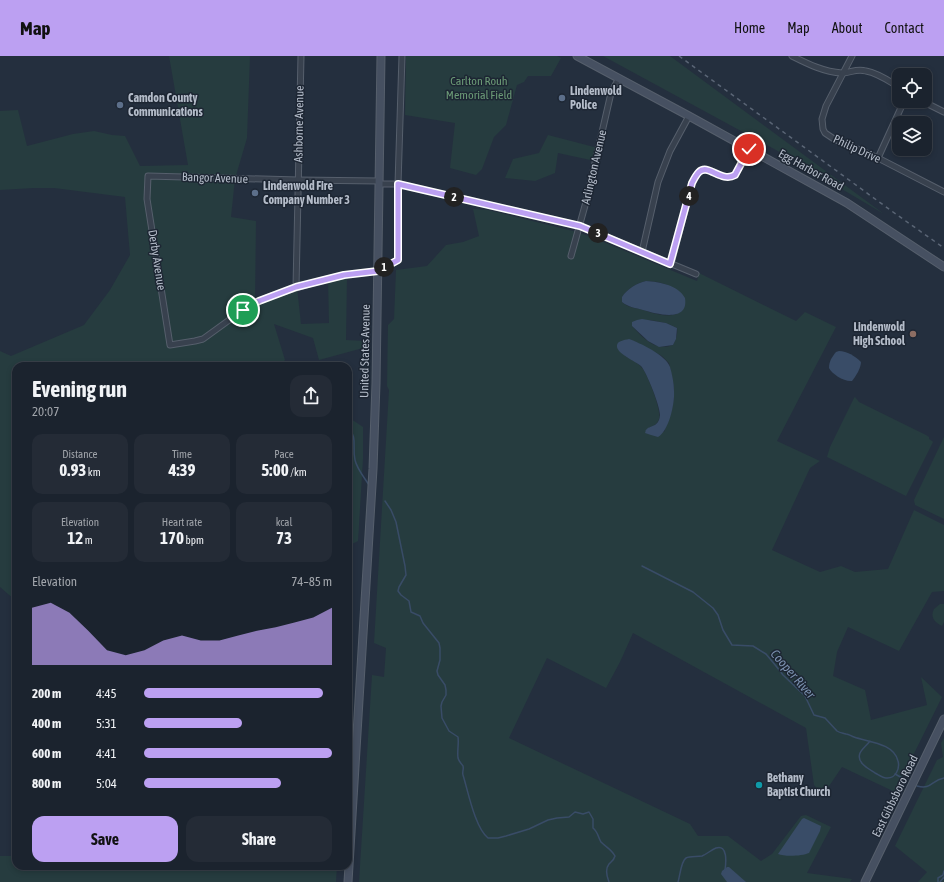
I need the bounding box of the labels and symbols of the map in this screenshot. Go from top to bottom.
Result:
park label: Carlton Rouh Memorial Field [446,74,512,102]
place label: Lindenwold Police [570,84,622,112]
street label: Ashborne Avenue [291,85,307,163]
place label: Camdon County Communications [128,91,203,119]
marker: Lindenwold Police [557,93,567,103]
marker: Camdon County Communications [115,100,125,110]
street label: Arlington Avenue [579,128,609,206]
pin [732,132,766,166]
street label: Philip Drive [831,132,883,166]
street label: Egg Harbor Road [776,146,846,194]
street label: Bangor Avenue [182,170,248,186]
place label: Lindenwold Fire Company Number 3 [263,179,350,207]
pin: 4 [679,186,699,206]
pin: 2 [444,187,464,207]
marker: Lindenwold Fire Company Number 3 [250,188,260,198]
pin: 3 [588,223,608,243]
street label: Derby Avenue [145,229,169,291]
pin: 1 [374,257,394,277]
pin [226,293,260,327]
street label: United States Avenue [357,304,373,398]
place label: Lindenwold High School [853,320,906,348]
marker: Lindenwold High School [908,329,918,339]
water label: Cooper River [768,646,819,703]
street label: East Gibbsboro Road [869,753,921,839]
place label: Bethany Baptist Church [767,771,831,799]
marker: Bethany Baptist Church [754,780,764,790]

